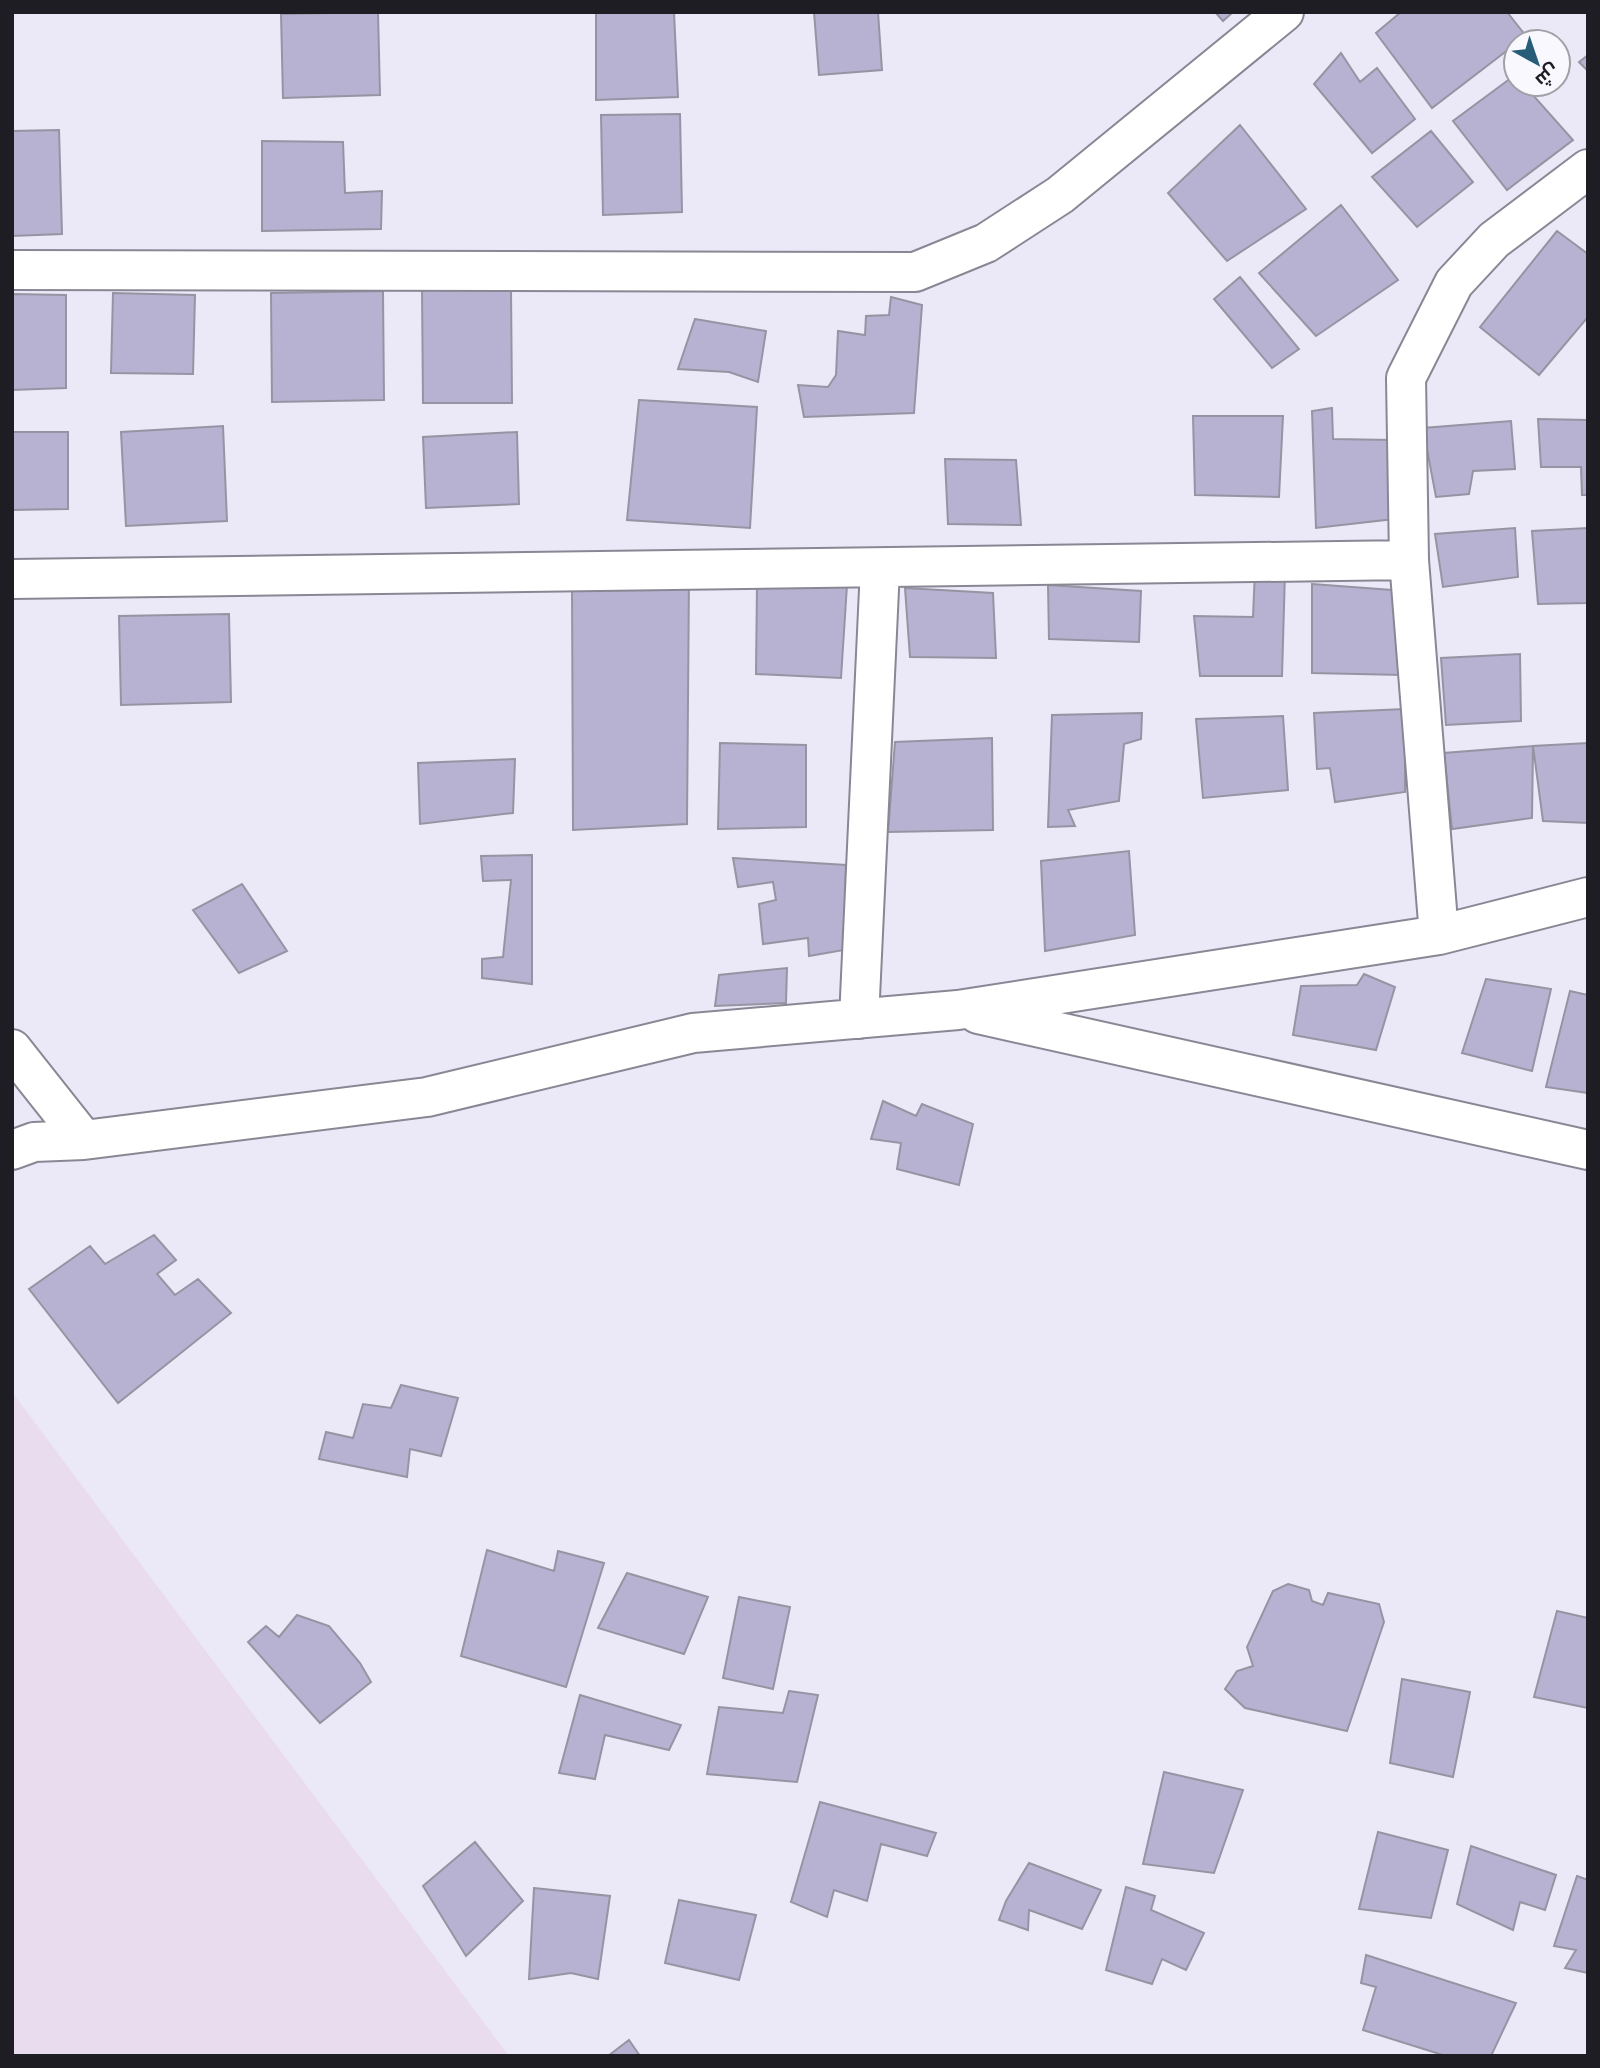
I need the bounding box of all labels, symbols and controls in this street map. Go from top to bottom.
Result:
north arrow [1502,28,1572,98]
text: ش [1531,59,1564,92]

